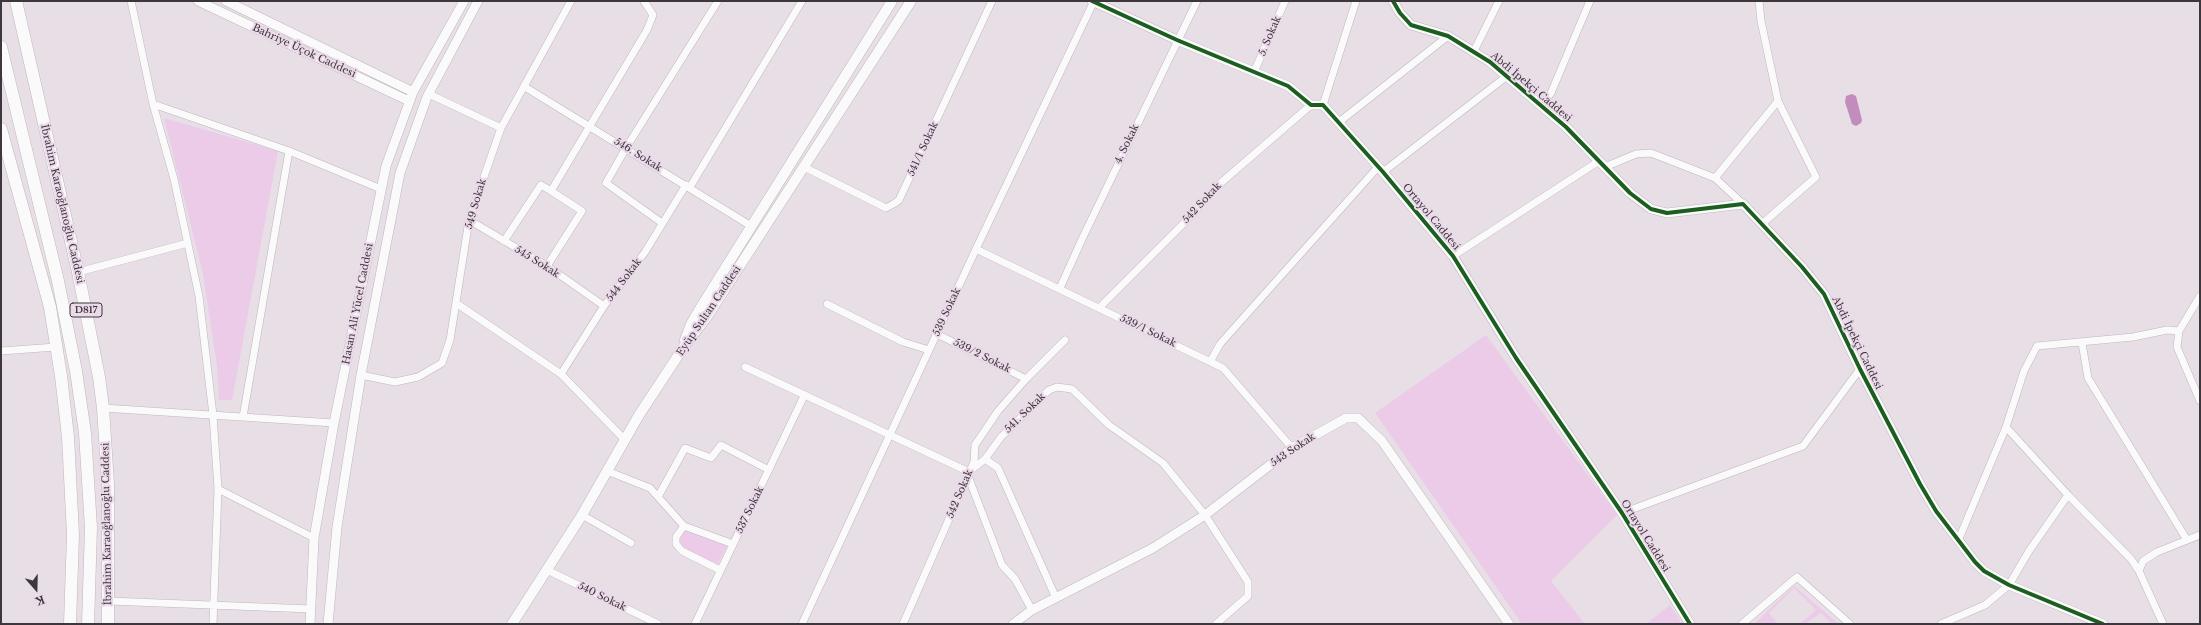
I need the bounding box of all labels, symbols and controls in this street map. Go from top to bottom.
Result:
street label: 5. Sokak [1256,14,1284,58]
street label: Bahriye Üçok Caddesi [250,22,358,80]
street label: Abdi İpekçi Caddesi [1488,50,1574,124]
street label: 541/1 Sokak [905,120,941,178]
street label: 4. Sokak [1112,122,1142,166]
street label: İbrahim Karaoğlanoğlu Caddesi [38,123,86,285]
street label: 546. Sokak [612,136,664,174]
street label: 549 Sokak [463,178,489,230]
street label: 542 Sokak [1180,180,1224,226]
street label: Ortayol Caddesi [1400,181,1462,253]
street label: Hasan Ali Yücel Caddesi [340,242,376,366]
street label: 545 Sokak [512,243,562,281]
street label: 544 Sokak [604,256,644,304]
street label: Eyüp Sultan Caddesi [674,264,744,358]
street label: 539 Sokak [931,286,963,338]
street label: Abdi İpekçi Caddesi [1829,295,1885,391]
road number: D817 [70,303,102,317]
street label: 539/1 Sokak [1118,312,1178,350]
street label: 539/2 Sokak [951,336,1013,376]
street label: 541. Sokak [1002,390,1048,436]
street label: 543 Sokak [1268,431,1318,469]
street label: İbrahim Karaoğlanoğlu Caddesi [100,442,114,606]
street label: 542 Sokak [944,468,976,520]
street label: 537 Sokak [734,485,766,535]
street label: Ortayol Caddesi [1618,498,1672,574]
north arrow [16,569,56,609]
street label: 540 Sokak [576,580,628,614]
text: K [33,592,47,608]

